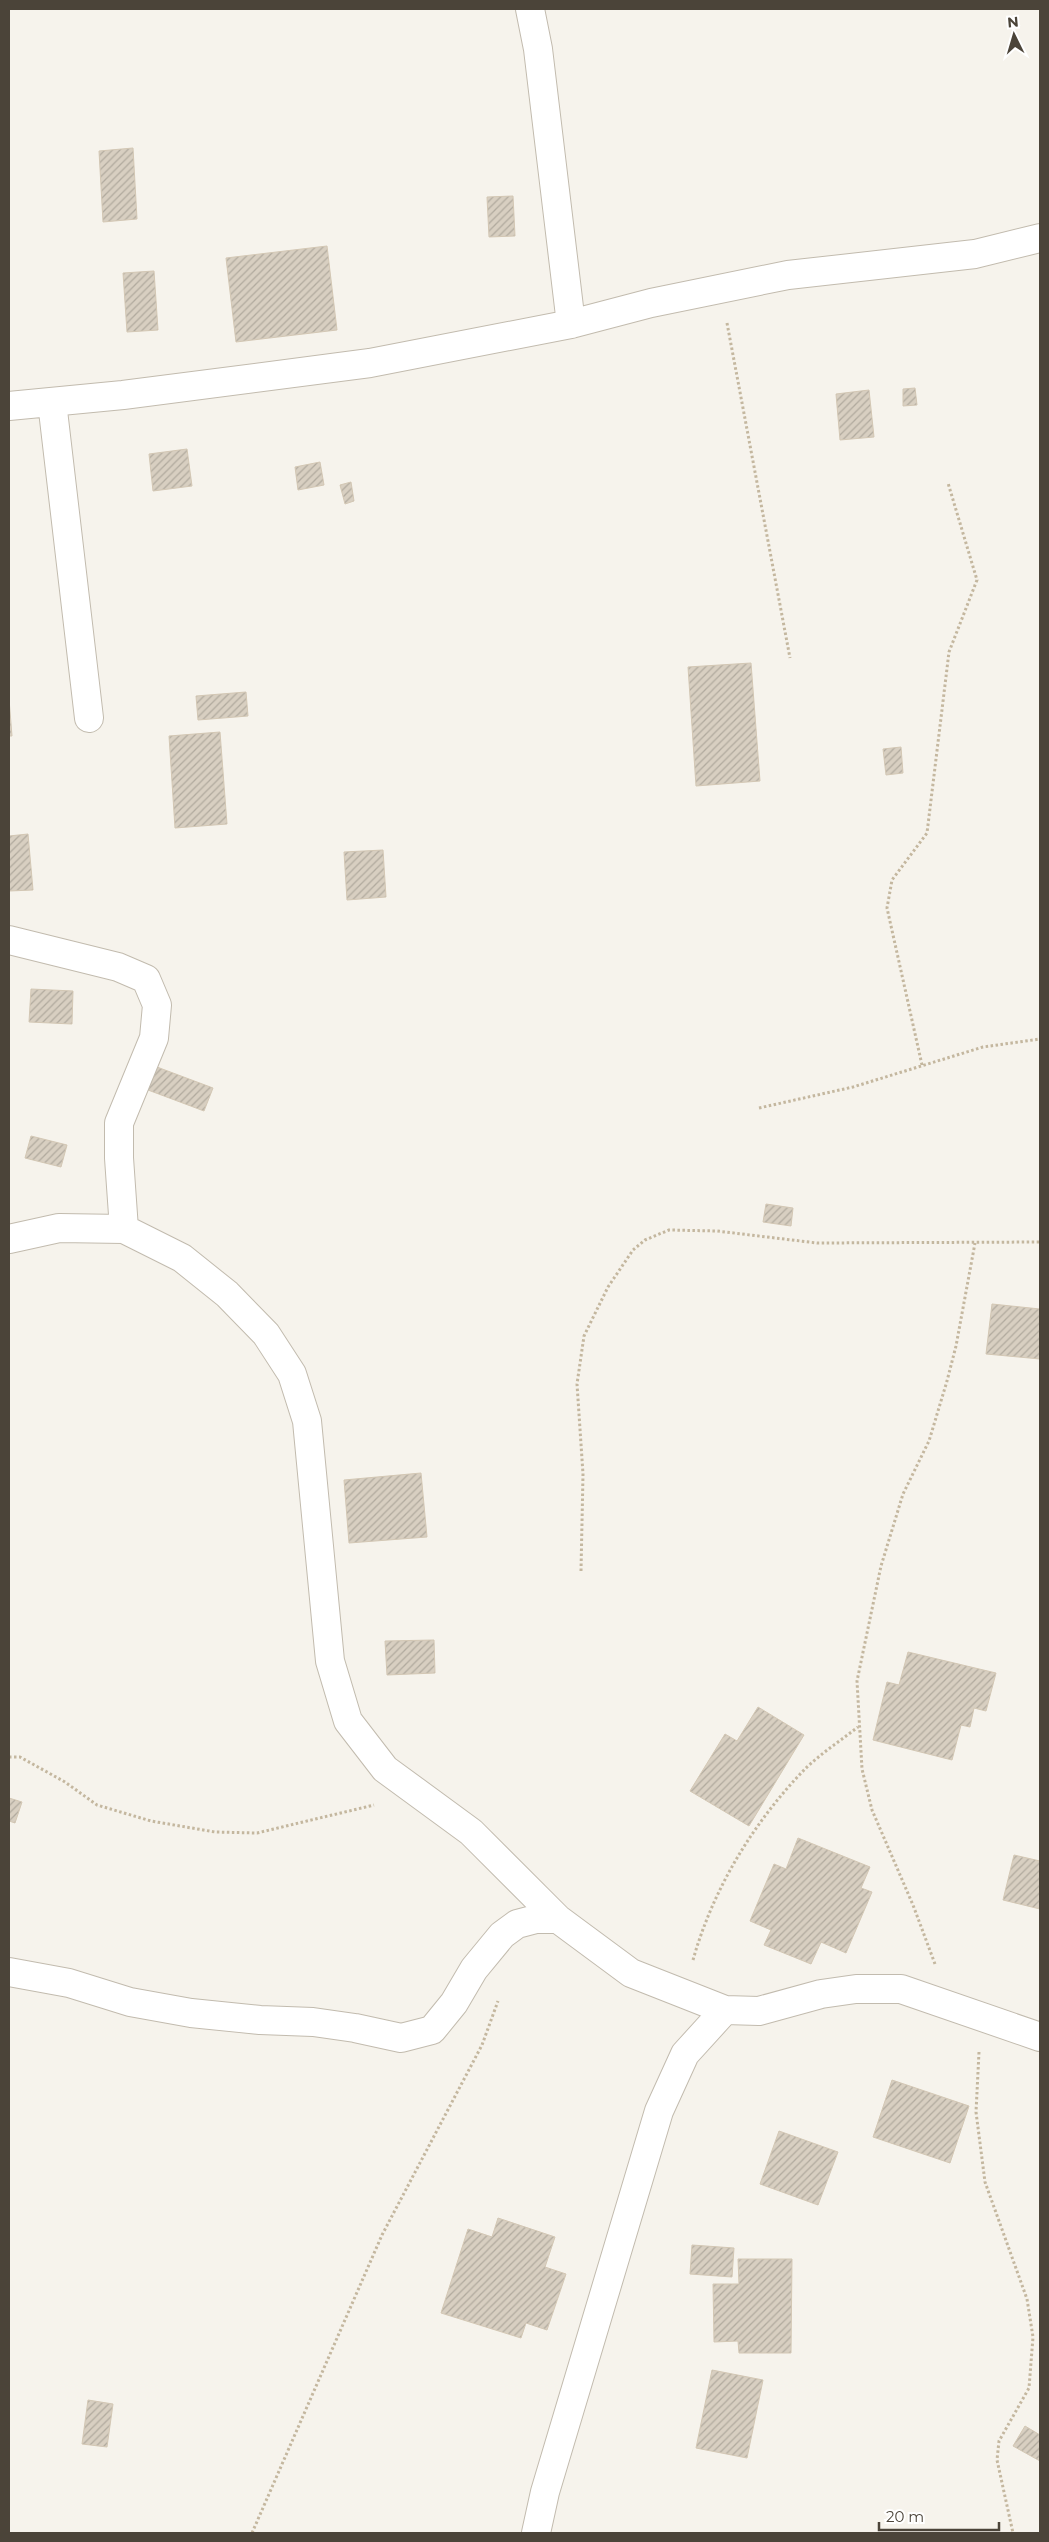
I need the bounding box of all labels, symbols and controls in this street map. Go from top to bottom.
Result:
north arrow [989,10,1039,60]
text: N [1006,13,1019,32]
scale bar [879,2500,999,2532]
text: 20 m [886,2507,924,2526]

